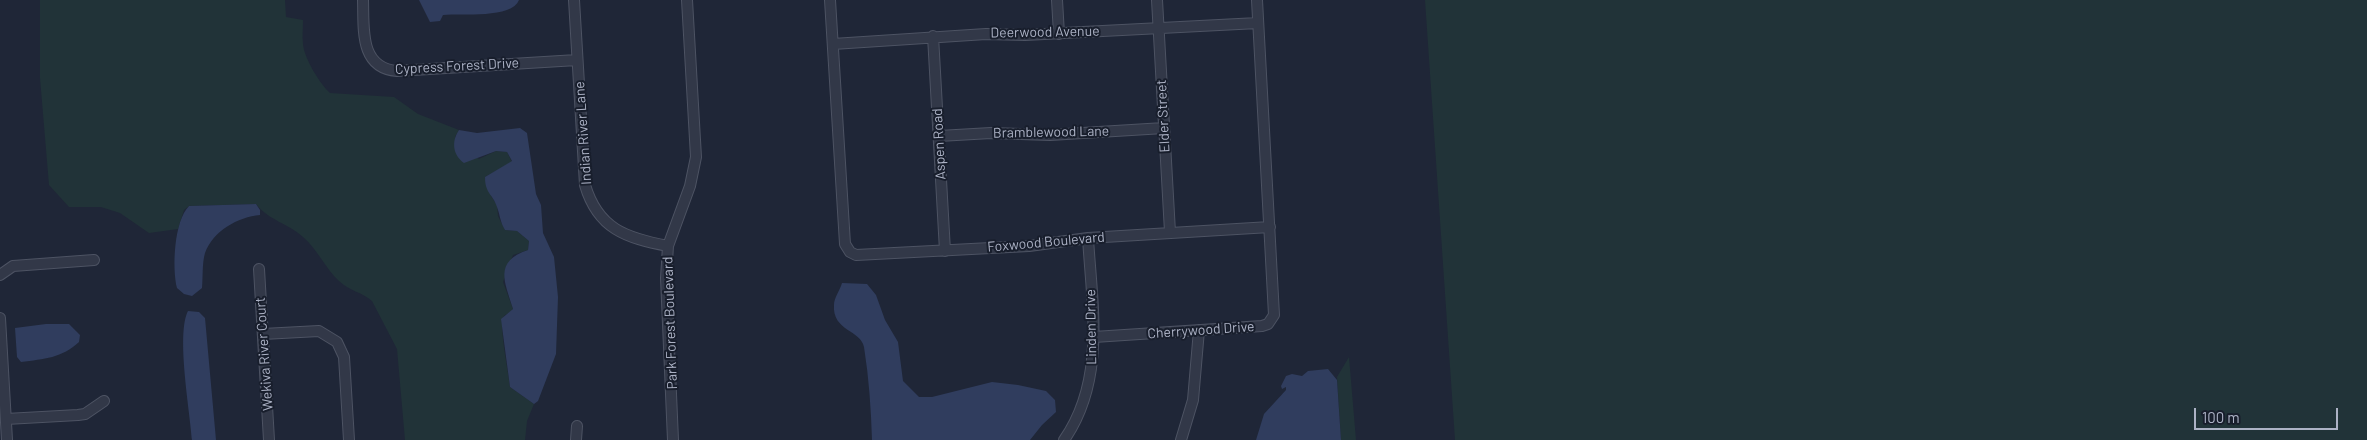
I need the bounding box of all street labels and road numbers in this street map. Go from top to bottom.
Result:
street label: Deerwood Avenue [990,23,1100,41]
street label: Cypress Forest Drive [394,54,520,78]
street label: Elder Street [1153,79,1173,153]
street label: Indian River Lane [571,81,595,185]
street label: Aspen Road [929,108,949,180]
street label: Bramblewood Lane [993,123,1109,141]
street label: Foxwood Boulevard [987,228,1105,256]
street label: Park Forest Boulevard [659,256,681,390]
street label: Linden Drive [1082,289,1100,365]
street label: Wekiva River Court [252,297,276,411]
street label: Cherrywood Drive [1147,318,1255,342]

